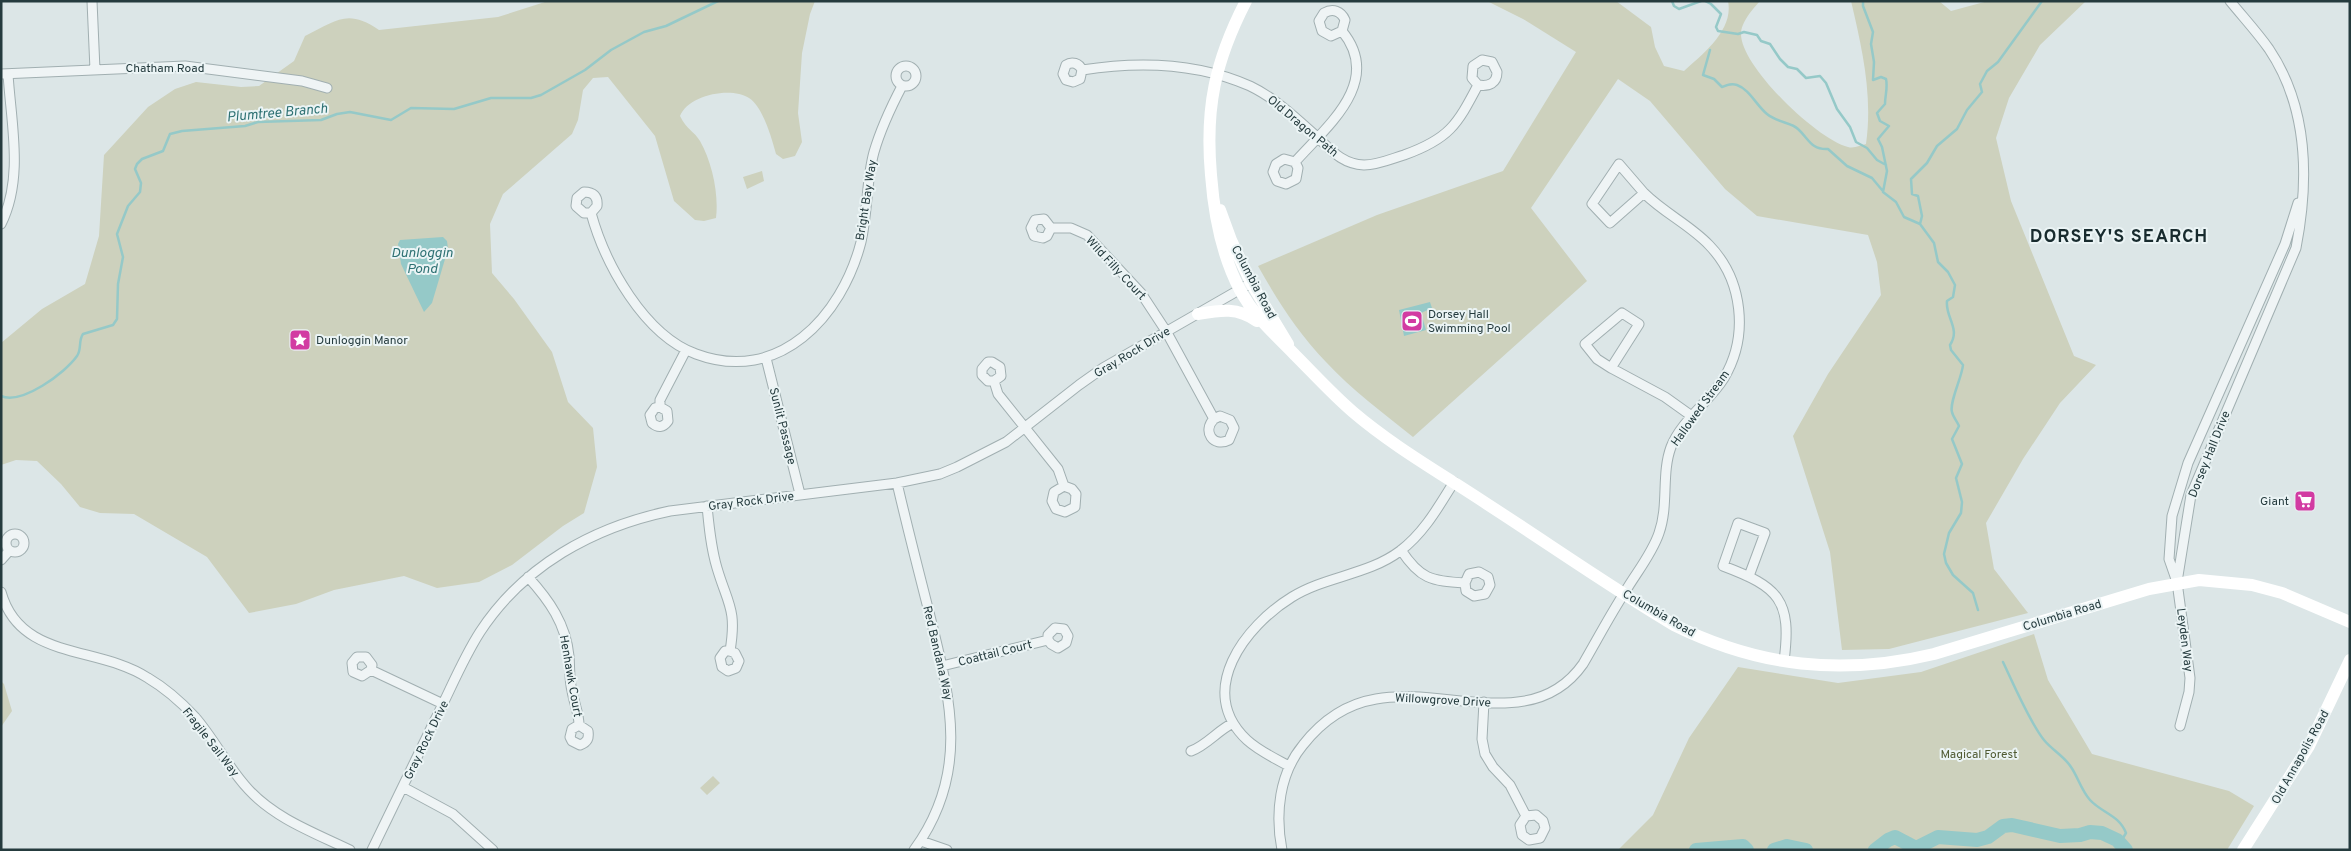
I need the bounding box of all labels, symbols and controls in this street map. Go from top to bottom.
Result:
street label: Chatham Road [125,61,205,77]
street label: Old Dragon Path [1263,92,1341,161]
water label: Plumtree Branch [226,101,329,126]
street label: Bright Bay Way [853,158,881,242]
district label: DORSEY'S SEARCH [2030,226,2208,249]
street label: Wild Filly Court [1082,233,1149,304]
street label: Columbia Road [1227,243,1279,322]
water label: Dunloggin Pond [391,245,453,278]
place label: Dorsey Hall Swimming Pool [1428,307,1511,337]
sports icon: Dorsey Hall Swimming Pool [1400,309,1424,333]
street label: Gray Rock Drive [1091,324,1174,382]
place icon: Dunloggin Manor [288,328,312,352]
place label: Dunloggin Manor [316,333,408,349]
street label: Hallowed Stream [1668,367,1734,450]
street label: Sunlit Passage [765,386,799,466]
street label: Dorsey Hall Drive [2185,409,2235,500]
street label: Gray Rock Drive [707,489,795,515]
supermarket icon: Giant [2293,489,2317,513]
place label: Giant [2260,494,2289,510]
street label: Columbia Road [1619,587,1698,641]
street label: Columbia Road [2021,596,2104,636]
street label: Red Bandana Way [918,604,956,702]
street label: Leyden Way [2172,607,2196,673]
street label: Henhawk Court [555,634,585,719]
street label: Coattail Court [957,637,1034,671]
street label: Willowgrove Drive [1395,690,1491,712]
street label: Gray Rock Drive [401,698,453,783]
street label: Fragile Sail Way [178,705,242,781]
street label: Old Annapolis Road [2268,708,2333,807]
park label: Magical Forest [1941,747,2017,763]

